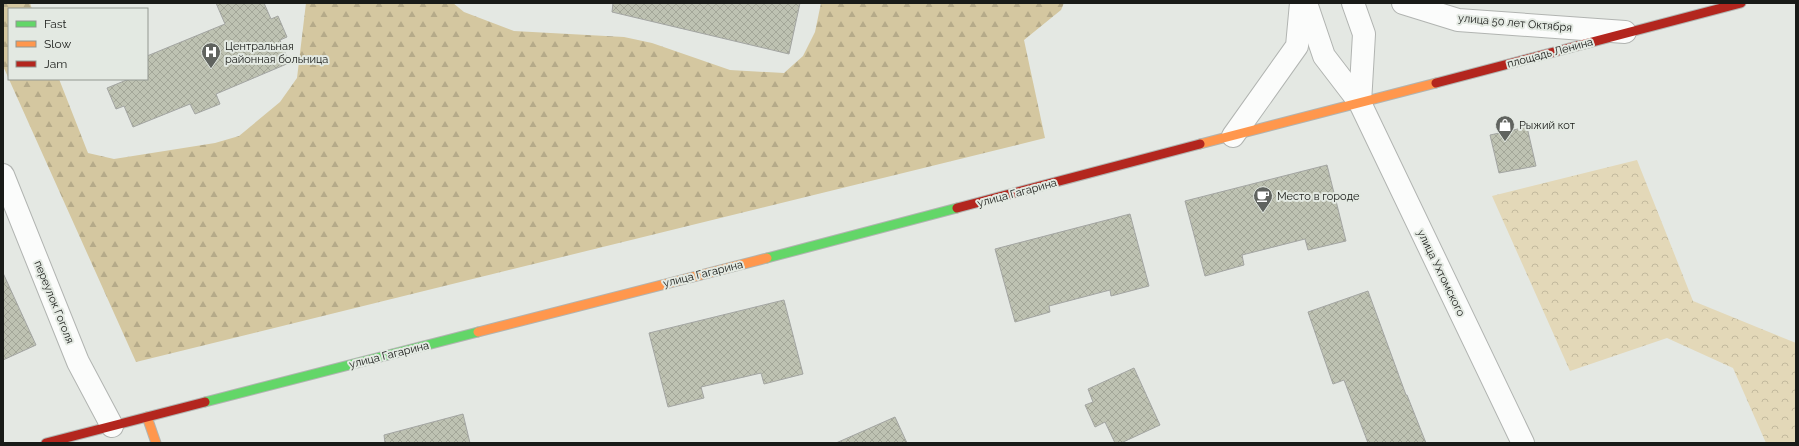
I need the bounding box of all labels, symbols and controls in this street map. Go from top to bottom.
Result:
legend [8,8,148,80]
street label: улица 50 лет Октября [1458,12,1572,34]
text: Fast [44,17,67,31]
street label: площадь Ленина [1506,35,1594,71]
text: Slow [44,37,71,51]
place label: Центральная районная больница [225,40,328,66]
hospital icon: Центральная районная больница [200,41,222,69]
text: Jam [44,57,67,71]
shop icon: Рыжий кот [1494,114,1516,142]
place label: Рыжий кот [1519,119,1576,132]
street label: улица Гагарина [976,176,1058,210]
cafe icon: Место в городе [1252,185,1274,213]
place label: Место в городе [1277,190,1360,203]
street label: улица Ухтомского [1414,228,1468,319]
street label: улица Гагарина [662,258,744,290]
street label: переулок Гоголя [31,259,77,345]
street label: улица Гагарина [348,339,430,371]

